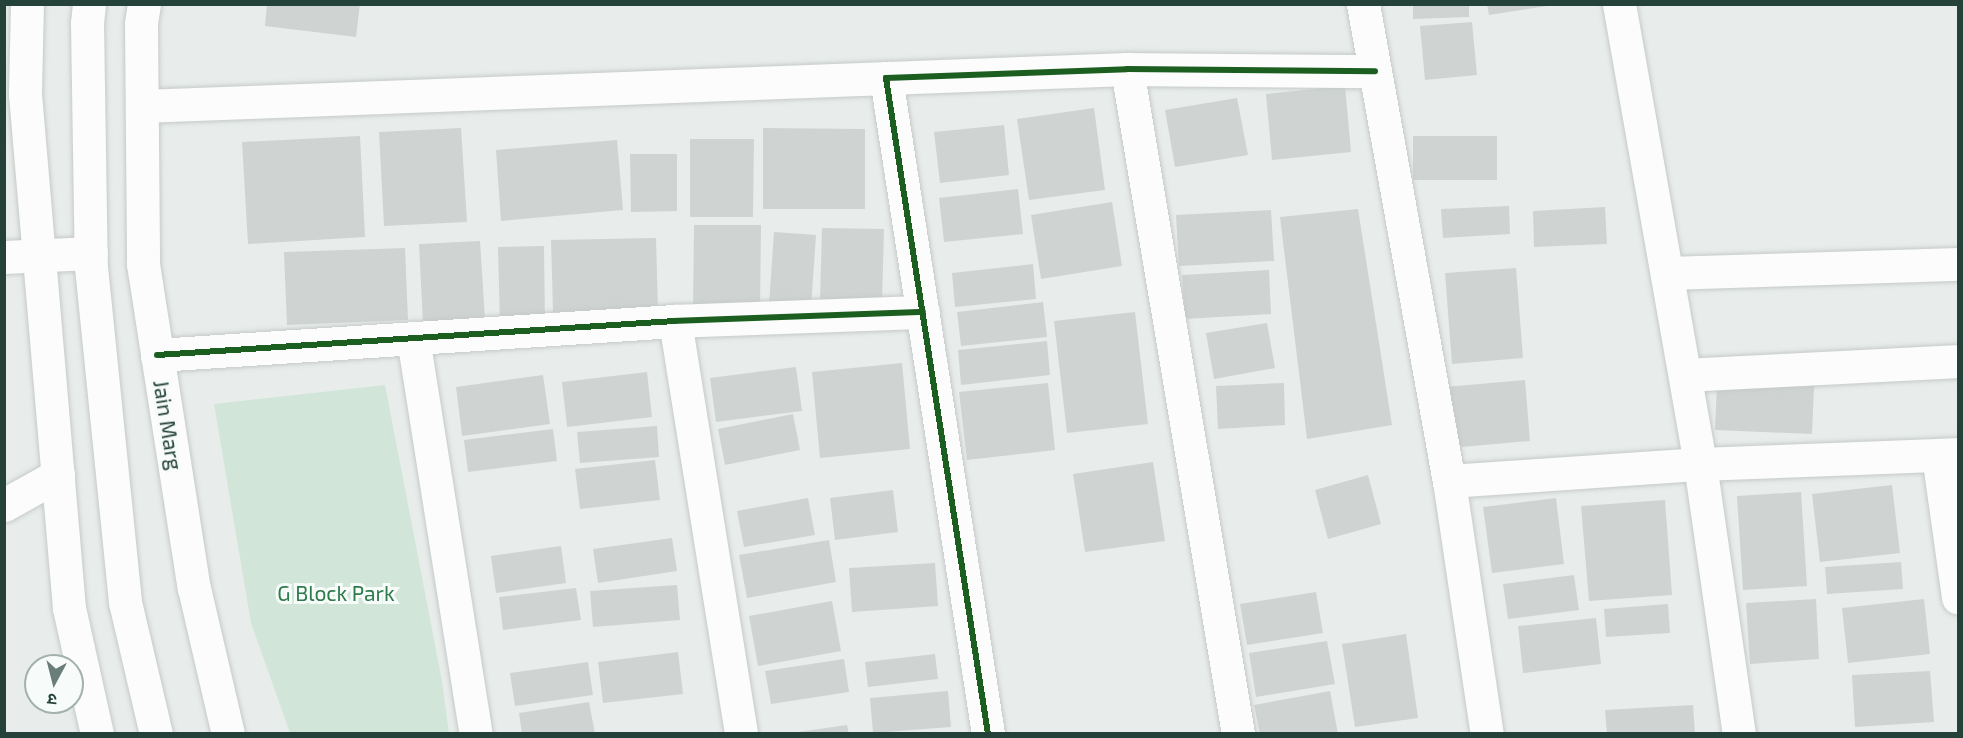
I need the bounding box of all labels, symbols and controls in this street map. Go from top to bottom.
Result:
street label: Jain Marg [148,378,188,472]
park label: G Block Park [277,580,395,606]
north arrow [24,654,84,714]
text: उ [46,690,58,710]

